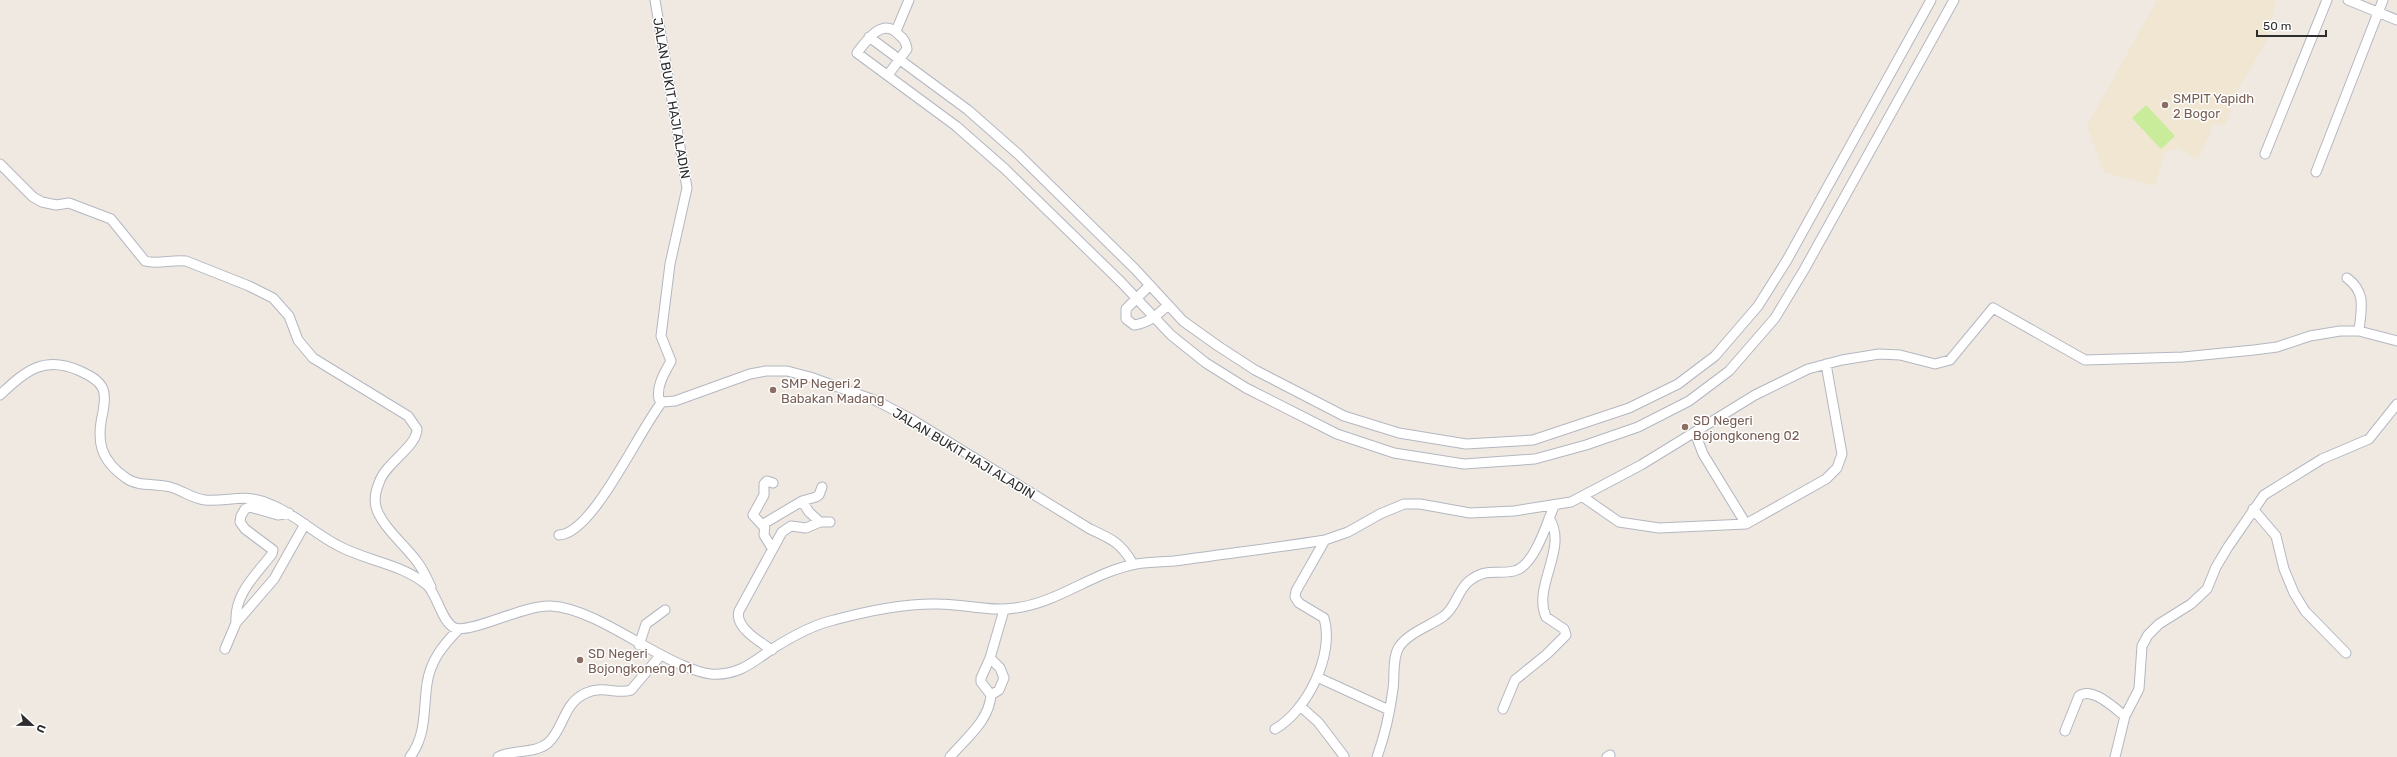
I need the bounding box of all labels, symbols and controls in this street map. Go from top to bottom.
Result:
scale bar [2257,12,2326,38]
street label: JALAN BUKIT HAJI ALADIN [650,16,693,180]
text: 50 m [2263,19,2291,33]
place label: SMPIT Yapidh 2 Bogor [2173,91,2254,122]
marker: SMPIT Yapidh 2 Bogor [2160,100,2170,110]
place label: SMP Negeri 2 Babakan Madang [781,376,885,407]
marker: SMP Negeri 2 Babakan Madang [768,385,778,395]
street label: JALAN BUKIT HAJI ALADIN [890,405,1038,502]
place label: SD Negeri Bojongkoneng 02 [1693,413,1799,444]
marker: SD Negeri Bojongkoneng 02 [1680,422,1690,432]
place label: SD Negeri Bojongkoneng 01 [588,646,692,677]
marker: SD Negeri Bojongkoneng 01 [575,655,585,665]
north arrow [12,705,52,745]
text: U [33,722,48,735]

